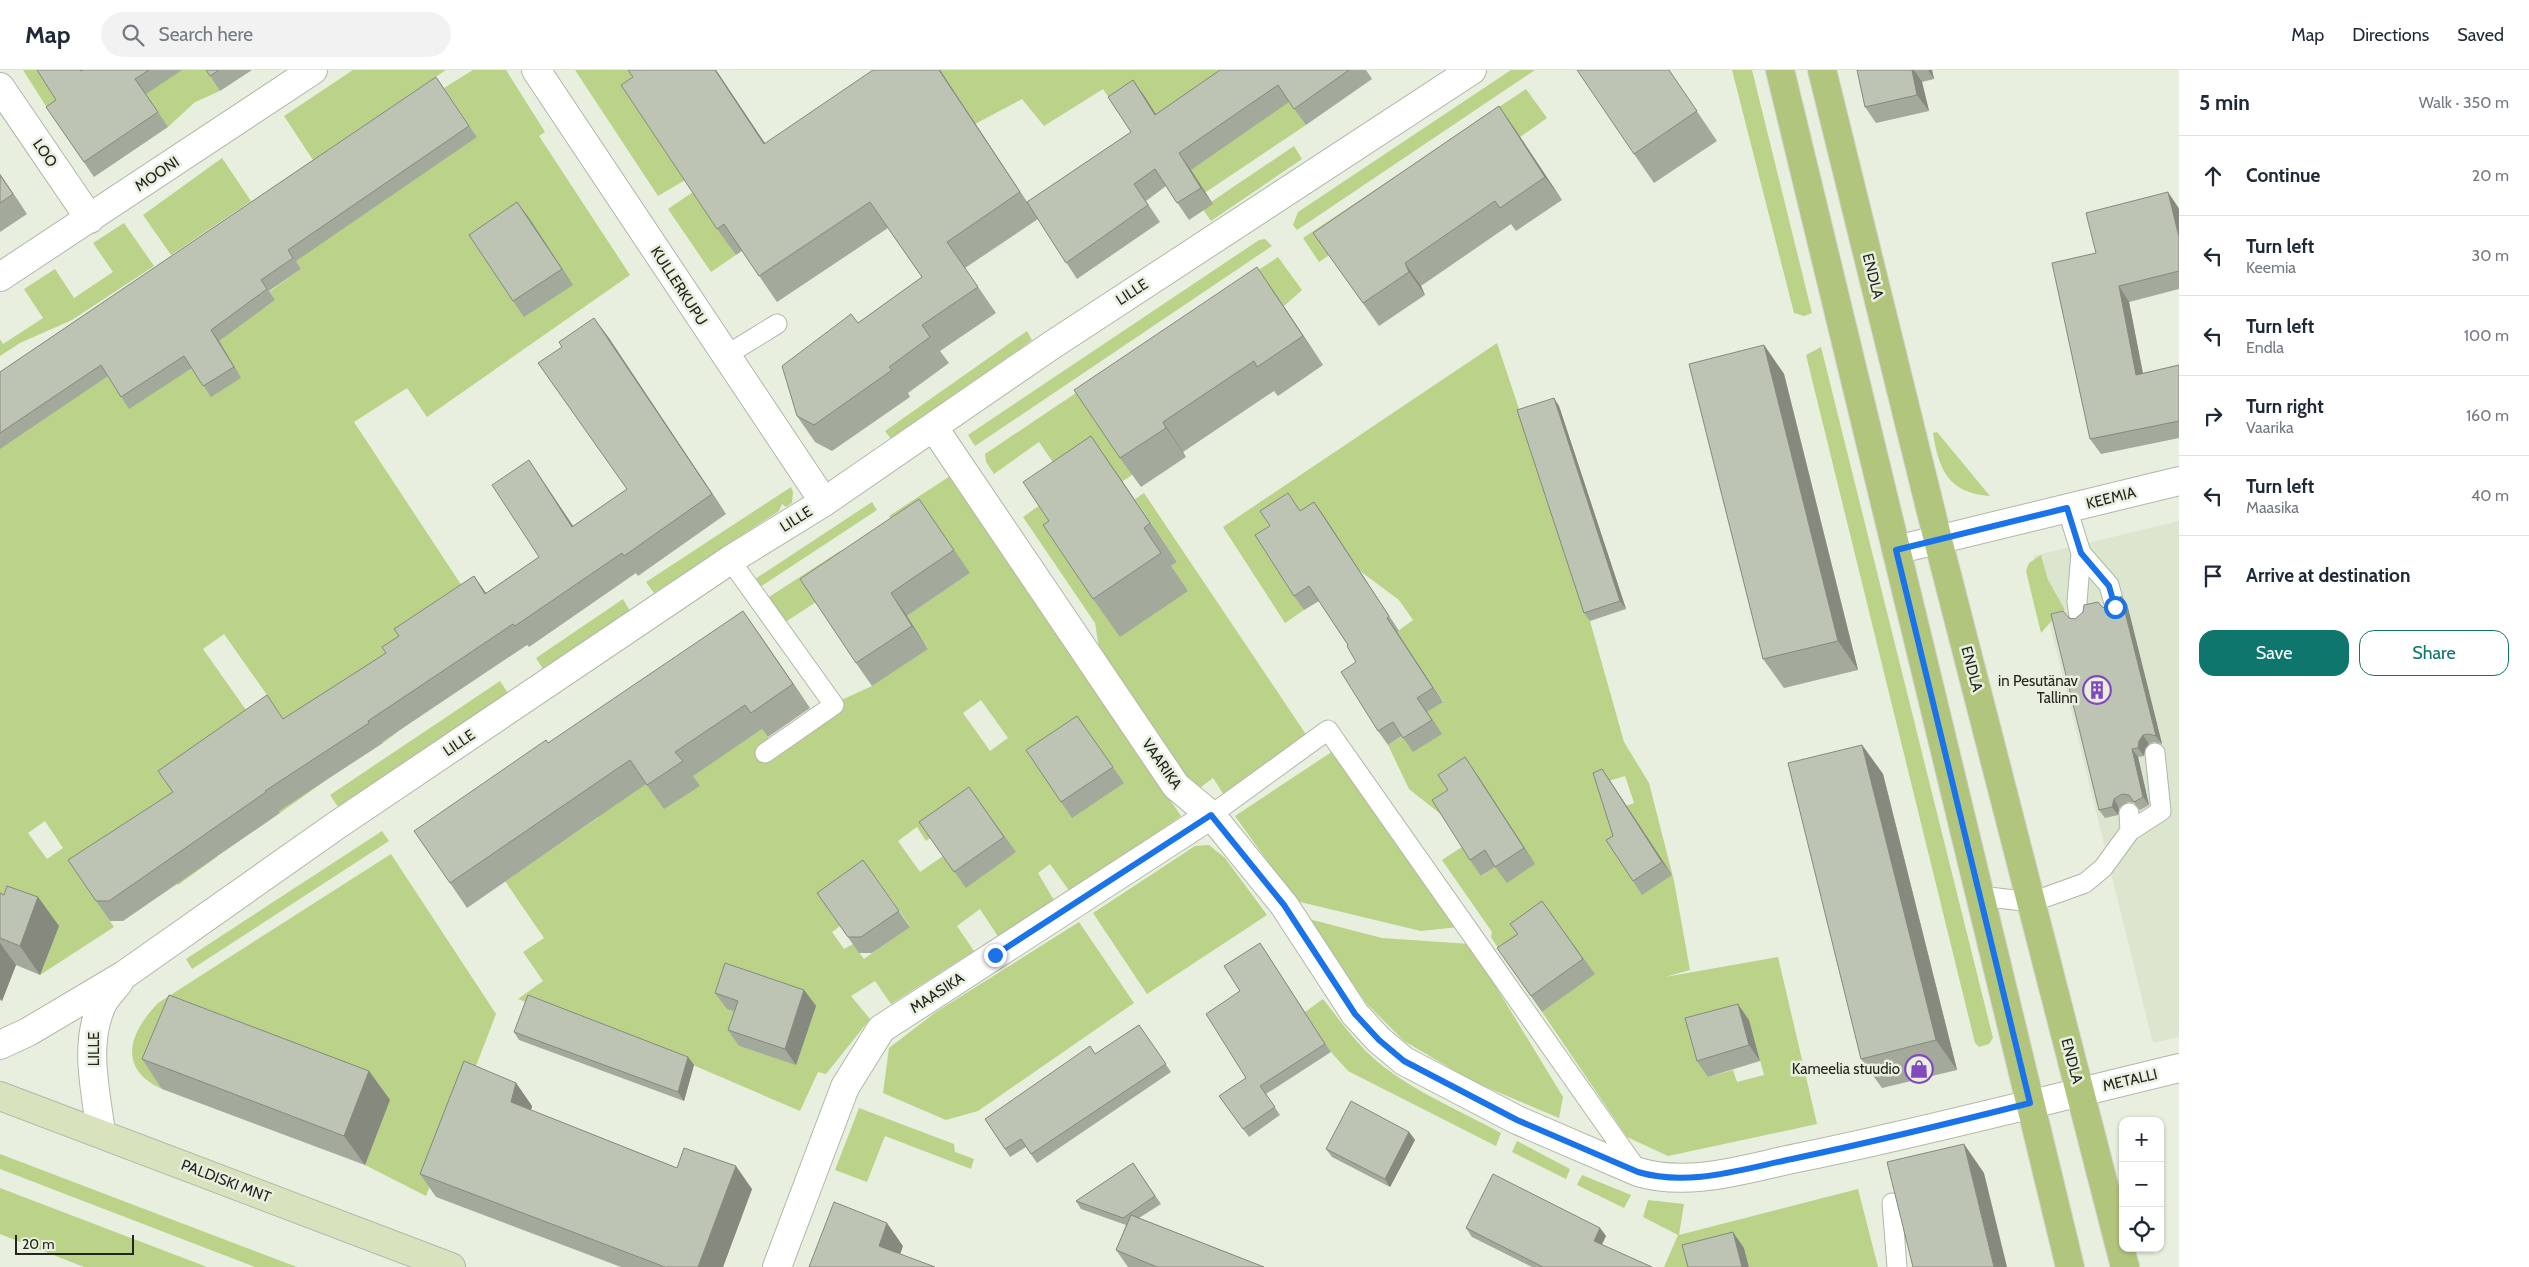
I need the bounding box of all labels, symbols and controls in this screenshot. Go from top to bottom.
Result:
search box [101,12,451,57]
text: Map [25,20,71,49]
icon: search [119,21,147,49]
text: Search here [159,23,253,46]
text: Map [2291,24,2324,46]
text: Directions [2352,24,2429,46]
text: Saved [2457,24,2504,46]
text: 5 min [2199,90,2250,115]
text: Walk · 350 m [2419,93,2509,112]
street label: LOO [29,135,61,171]
street label: MOONI [131,153,183,195]
icon: ahead [2199,162,2227,190]
text: Continue [2246,164,2320,187]
text: 20 m [2472,166,2509,185]
text: Turn left [2246,235,2314,258]
icon: left [2199,242,2227,270]
street label: KULLERKUPU [647,243,711,329]
text: 30 m [2472,246,2509,265]
street label: ENDLA [1859,251,1888,301]
text: Keemia [2246,258,2296,277]
street label: LILLE [1113,275,1151,309]
text: Turn left [2246,315,2314,338]
icon: left [2199,322,2227,350]
text: 100 m [2464,326,2509,345]
text: Endla [2246,338,2284,357]
text: Turn right [2246,395,2324,418]
icon: right [2199,402,2227,430]
text: 160 m [2466,406,2509,425]
text: Vaarika [2246,418,2294,437]
text: Turn left [2246,475,2314,498]
icon: left [2199,482,2227,510]
street label: KEEMIA [2084,483,2138,513]
text: 40 m [2471,486,2509,505]
text: Maasika [2246,498,2299,517]
street label: LILLE [777,502,815,536]
icon: arrive [2199,562,2227,590]
text: Arrive at destination [2246,564,2410,587]
route start [2104,596,2127,619]
button: Save [2199,630,2349,676]
button: Share [2359,630,2509,676]
street label: ENDLA [1957,644,1987,695]
place label: in Pesutänav Tallinn [1998,672,2079,707]
building icon: in Pesutänav Tallinn [2082,675,2112,705]
street label: LILLE [440,726,478,760]
street label: VAARIKA [1138,735,1186,793]
route end [984,944,1007,967]
street label: MAASIKA [907,968,968,1017]
street label: LILLE [85,1032,103,1066]
street label: ENDLA [2057,1036,2087,1087]
shop icon: Kameelia stuudio [1904,1054,1934,1084]
place label: Kameelia stuudio [1792,1060,1900,1078]
street label: METALLI [2101,1065,2159,1095]
map controls [2119,1117,2164,1252]
button: + [2119,1117,2164,1162]
street label: PALDISKI MNT [179,1156,273,1206]
button: − [2119,1162,2164,1207]
button: locate [2119,1207,2164,1252]
scale bar [15,1232,134,1255]
text: 20 m [22,1235,55,1253]

